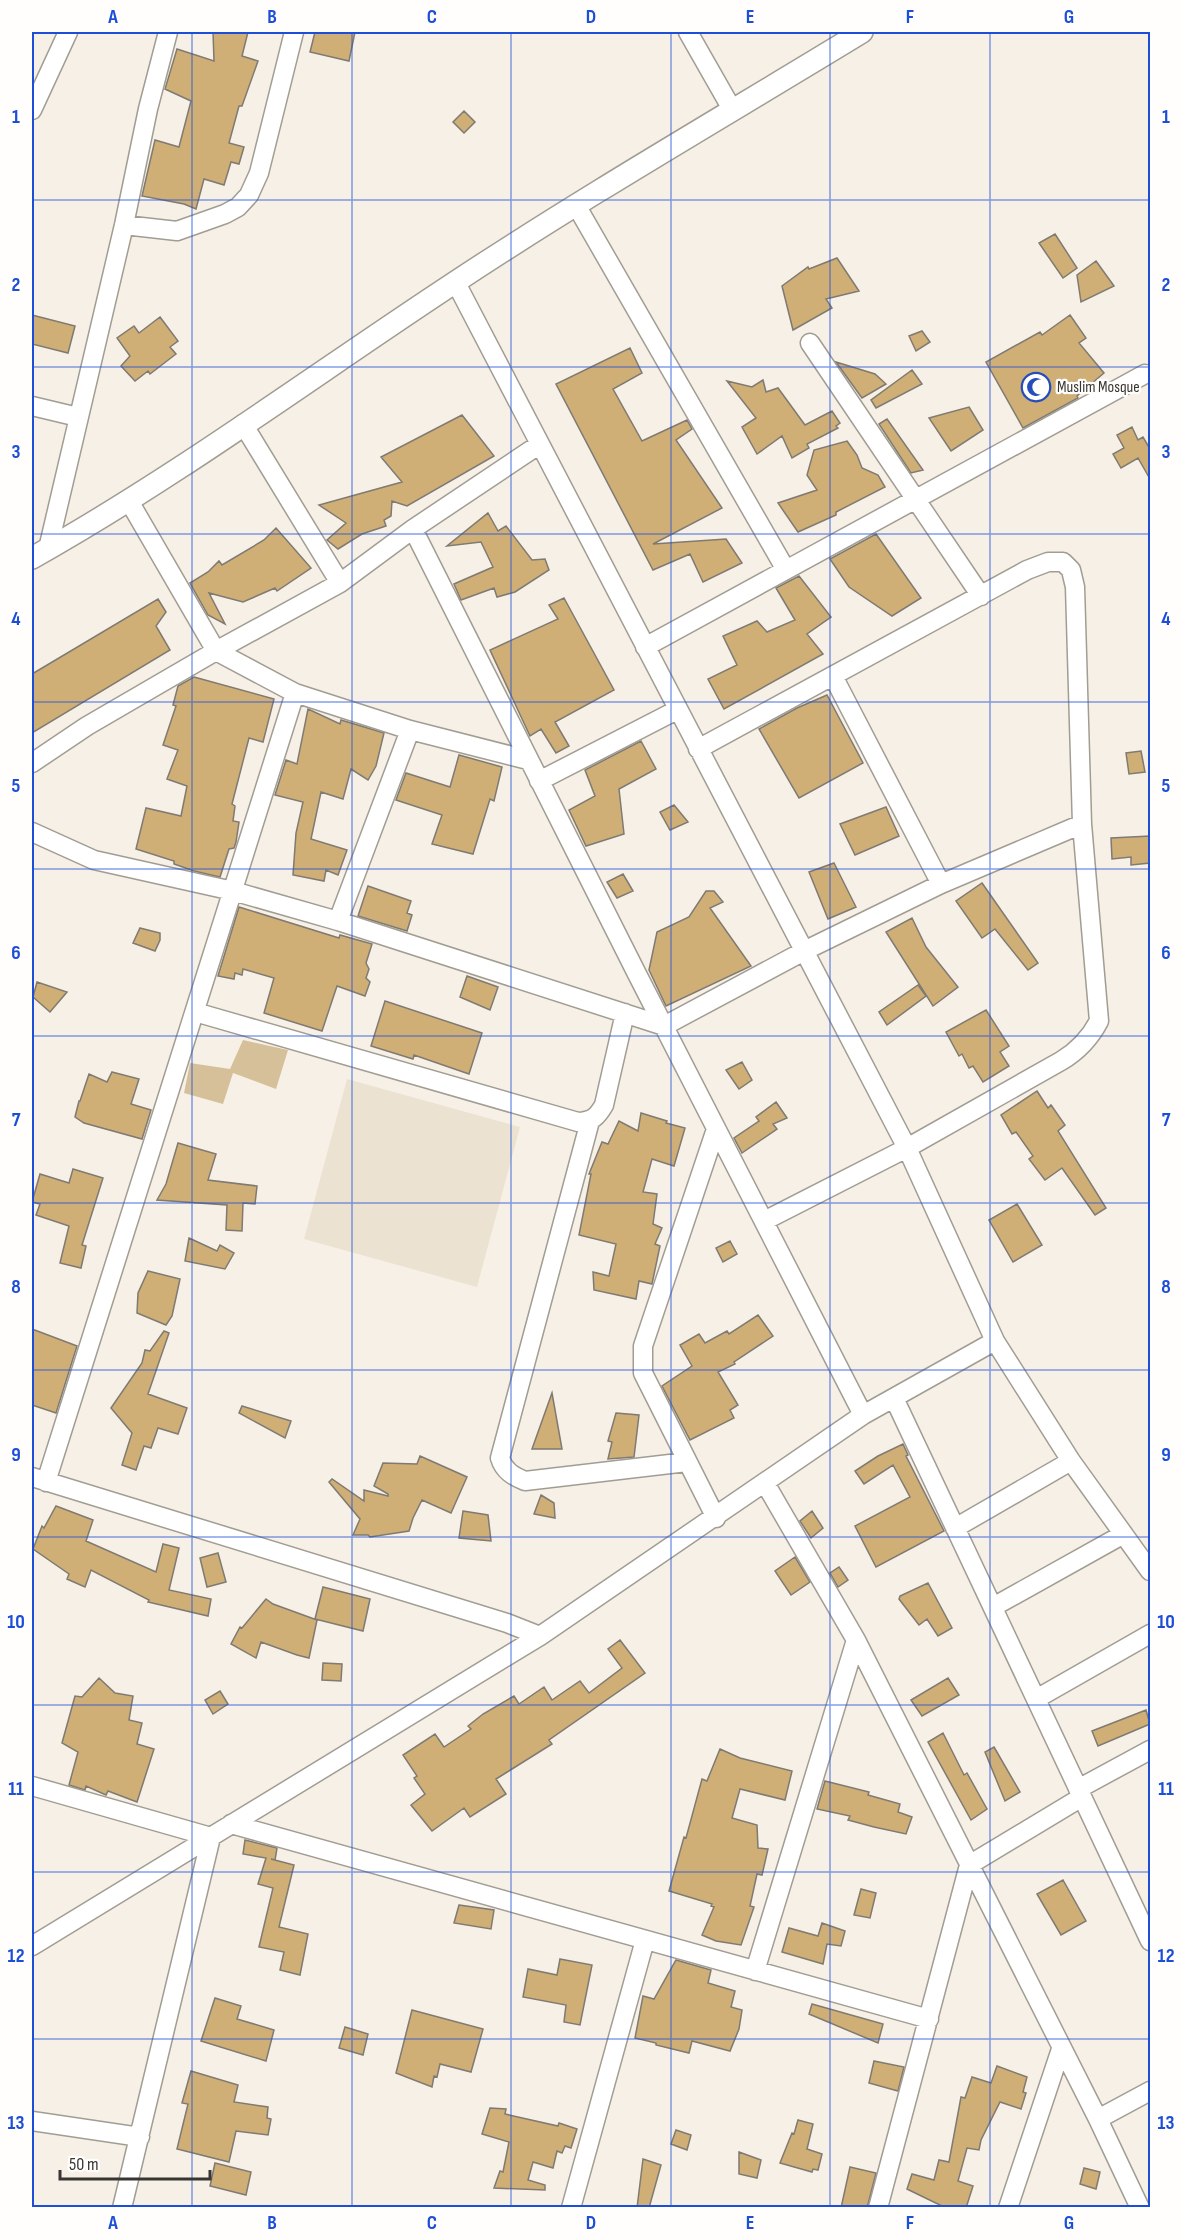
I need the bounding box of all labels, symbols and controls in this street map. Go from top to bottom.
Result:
text: A [107,5,118,29]
text: B [267,5,277,29]
text: C [427,5,437,29]
text: D [586,5,596,29]
text: E [746,5,754,29]
text: F [906,5,914,29]
text: G [1064,5,1074,29]
text: 1 [12,105,20,129]
text: 1 [1162,105,1170,129]
text: 2 [12,273,20,297]
text: 2 [1162,273,1170,297]
mosque icon: Muslim Mosque [1020,371,1052,403]
place label: Muslim Mosque [1057,378,1140,397]
text: 3 [12,440,21,464]
text: 3 [1162,440,1171,464]
text: 4 [11,607,21,631]
text: 4 [1161,607,1171,631]
text: 5 [12,774,21,798]
text: 5 [1162,774,1171,798]
text: 6 [11,941,21,965]
text: 6 [1161,941,1171,965]
text: 7 [12,1108,21,1132]
text: 7 [1162,1108,1171,1132]
text: 8 [11,1275,21,1299]
text: 8 [1161,1275,1171,1299]
text: 9 [11,1443,21,1467]
text: 9 [1161,1443,1171,1467]
text: 10 [7,1610,25,1634]
text: 10 [1157,1610,1175,1634]
text: 11 [8,1777,24,1801]
text: 11 [1158,1777,1174,1801]
text: 12 [8,1944,24,1968]
text: 12 [1158,1944,1174,1968]
text: 13 [8,2111,24,2135]
text: 13 [1158,2111,1174,2135]
scale bar [60,2143,210,2181]
text: 50 m [69,2154,99,2175]
text: A [107,2211,118,2235]
text: B [267,2211,277,2235]
text: C [427,2211,437,2235]
text: D [586,2211,596,2235]
text: E [746,2211,754,2235]
text: F [906,2211,914,2235]
text: G [1064,2211,1074,2235]

